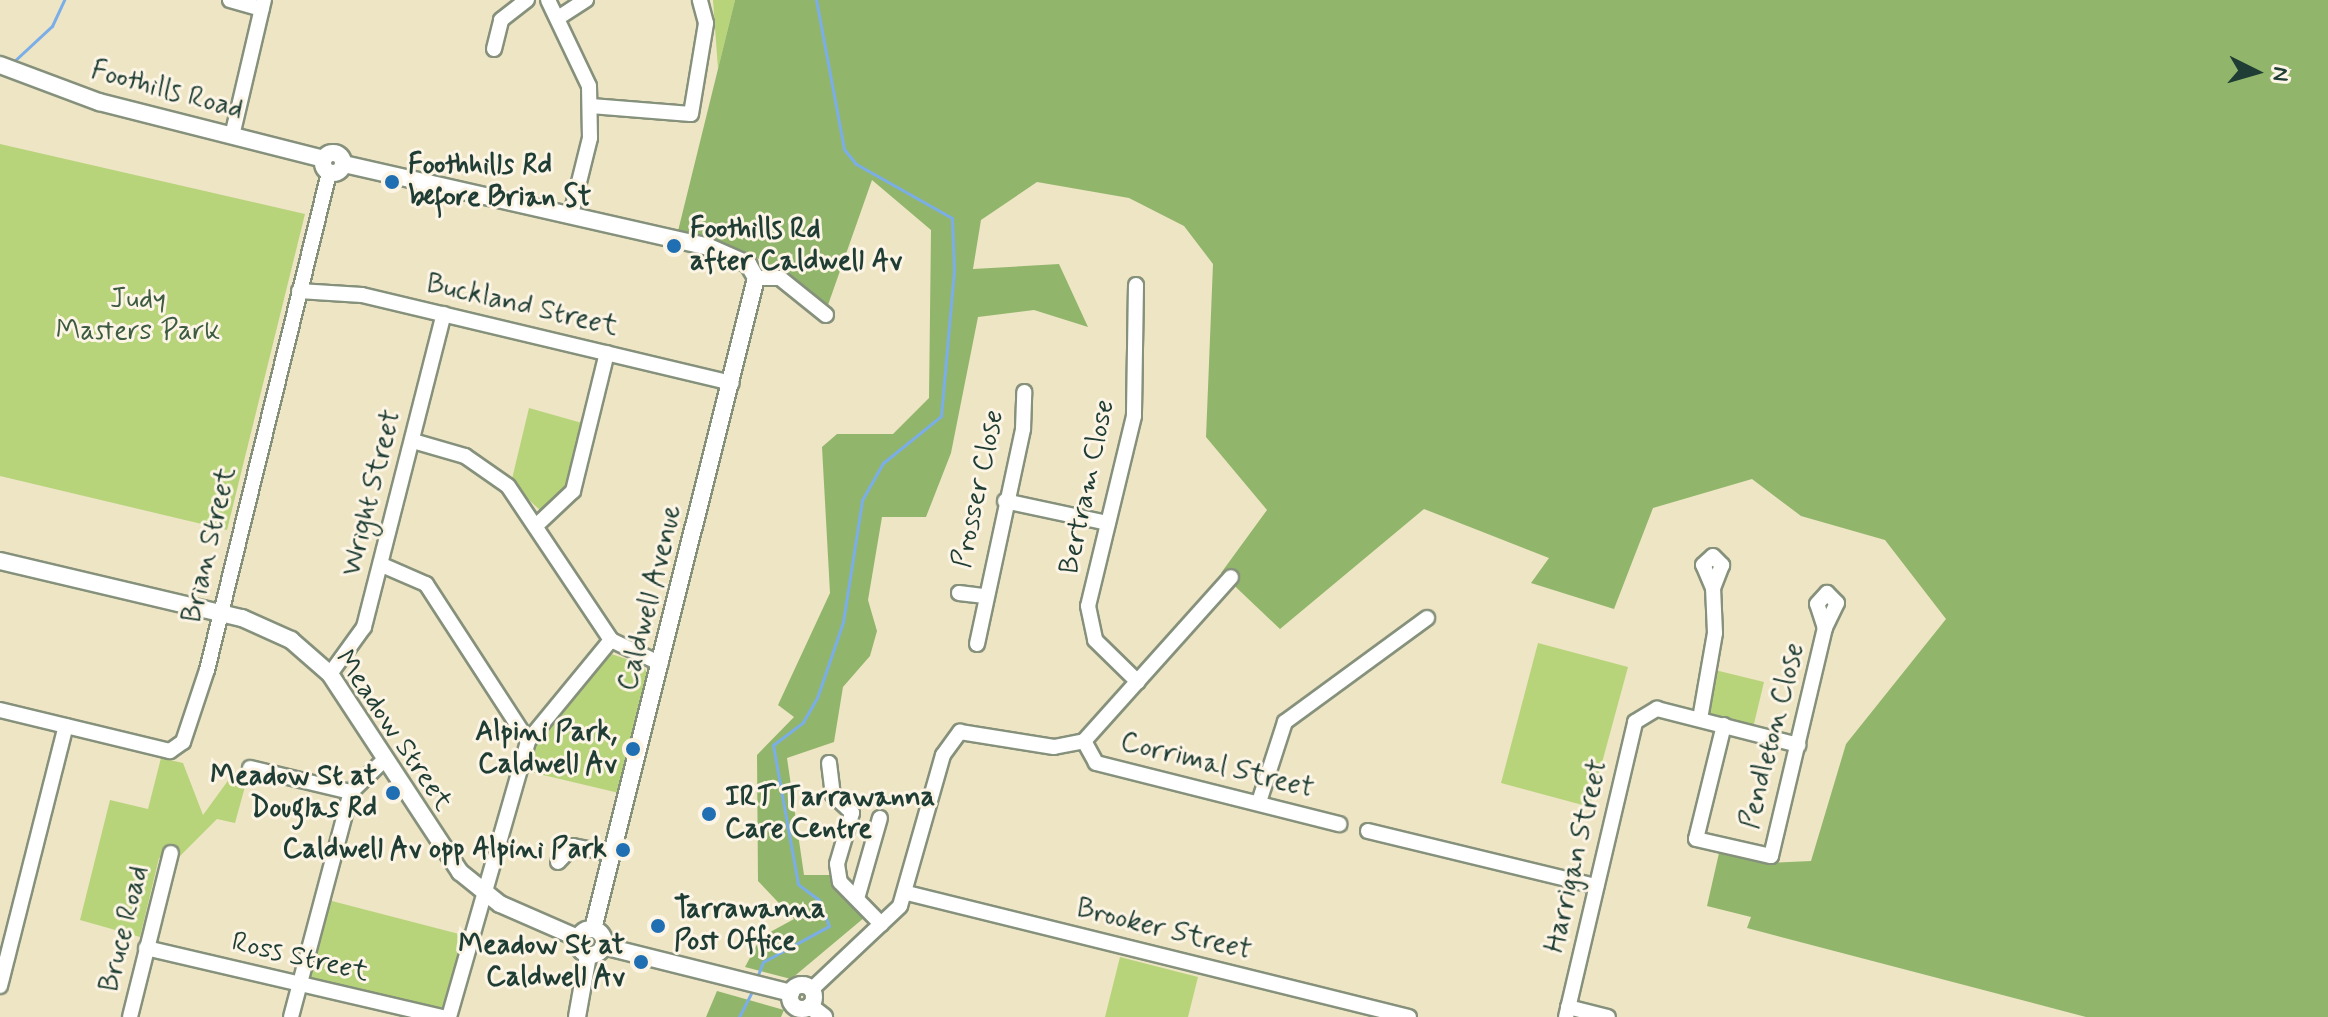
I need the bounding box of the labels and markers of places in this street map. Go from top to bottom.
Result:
place label: Foothhills Rd before Brian St [408,149,593,215]
marker: Foothhills Rd before Brian St [383,173,401,191]
place label: Foothills Rd after Caldwell Av [690,213,898,279]
marker: Foothills Rd after Caldwell Av [665,237,683,255]
place label: Alpini Park, Caldwell Av [475,716,617,782]
marker: Alpini Park, Caldwell Av [624,740,642,758]
place label: Meadow St at Douglas Rd [207,760,377,826]
place label: IRT Tarrawanna Care Centre [725,781,934,847]
marker: Meadow St at Douglas Rd [384,784,402,802]
marker: IRT Tarrawanna Care Centre [700,805,718,823]
place label: Caldwell Av opp Alpini Park [283,833,607,867]
marker: Caldwell Av opp Alpini Park [614,841,632,859]
place label: Tarrawanna Post Office [674,893,825,959]
marker: Tarrawanna Post Office [649,917,667,935]
place label: Meadow St at Caldwell Av [455,929,625,995]
marker: Meadow St at Caldwell Av [632,953,650,971]

